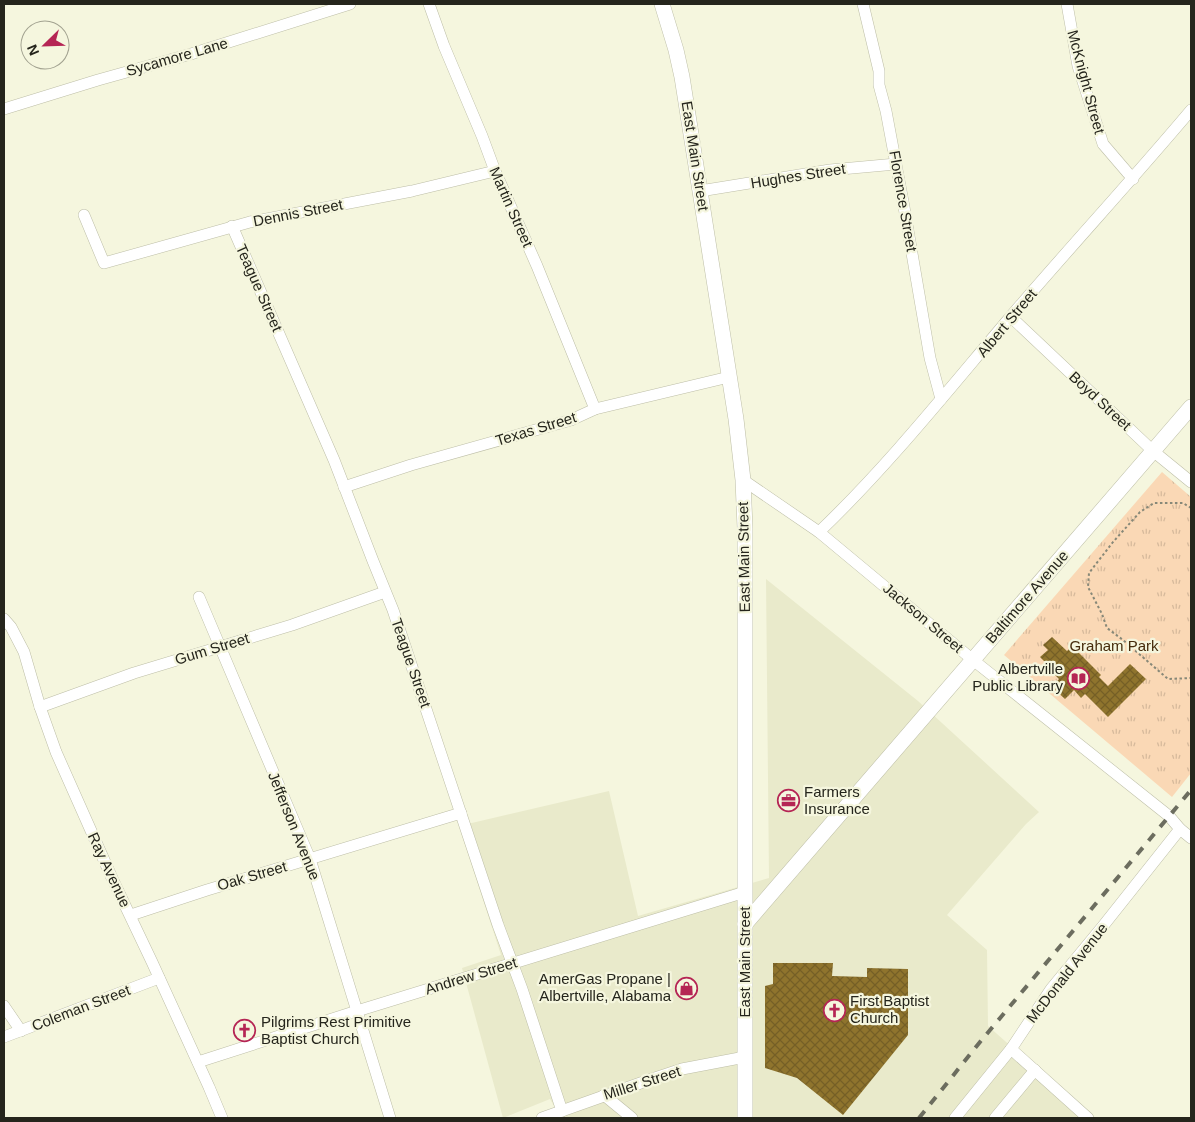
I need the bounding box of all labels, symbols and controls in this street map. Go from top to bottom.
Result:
north arrow [20,20,70,70]
street label: McKnight Street [1064,28,1109,136]
street label: Sycamore Lane [124,34,230,79]
text: N [24,42,42,58]
street label: East Main Street [678,100,713,213]
street label: Florence Street [886,149,921,254]
street label: Hughes Street [749,159,847,191]
street label: Martin Street [486,164,537,250]
street label: Dennis Street [252,195,345,230]
street label: Teague Street [233,242,287,335]
street label: Albert Street [973,285,1040,360]
street label: Boyd Street [1066,368,1135,434]
street label: Texas Street [494,408,579,449]
street label: East Main Street [734,501,753,613]
street label: Baltimore Avenue [982,547,1072,647]
street label: Jackson Street [880,579,967,657]
street label: Teague Street [388,616,435,711]
street label: Gum Street [173,629,252,668]
park label: Graham Park [1069,637,1159,654]
place label: Albertville Public Library [972,660,1063,694]
library icon: Albertville Public Library [1067,666,1091,690]
street label: Jefferson Avenue [265,769,324,882]
place label: Farmers Insurance [804,783,870,817]
office icon: Farmers Insurance [776,789,800,813]
street label: Ray Avenue [85,830,134,910]
street label: Oak Street [215,857,289,894]
street label: East Main Street [736,906,753,1017]
street label: McDonald Avenue [1023,920,1111,1026]
street label: Andrew Street [423,953,520,998]
place label: AmerGas Propane | Albertville, Alabama [539,970,672,1004]
shop icon: AmerGas Propane | Albertville, Alabama [675,976,699,1000]
street label: Coleman Street [29,981,133,1034]
place label: First Baptist Church [850,992,930,1026]
church icon: First Baptist Church [822,998,846,1022]
place label: Pilgrims Rest Primitive Baptist Church [261,1013,411,1047]
church icon: Pilgrims Rest Primitive Baptist Church [233,1019,257,1043]
street label: Miller Street [601,1062,683,1103]

